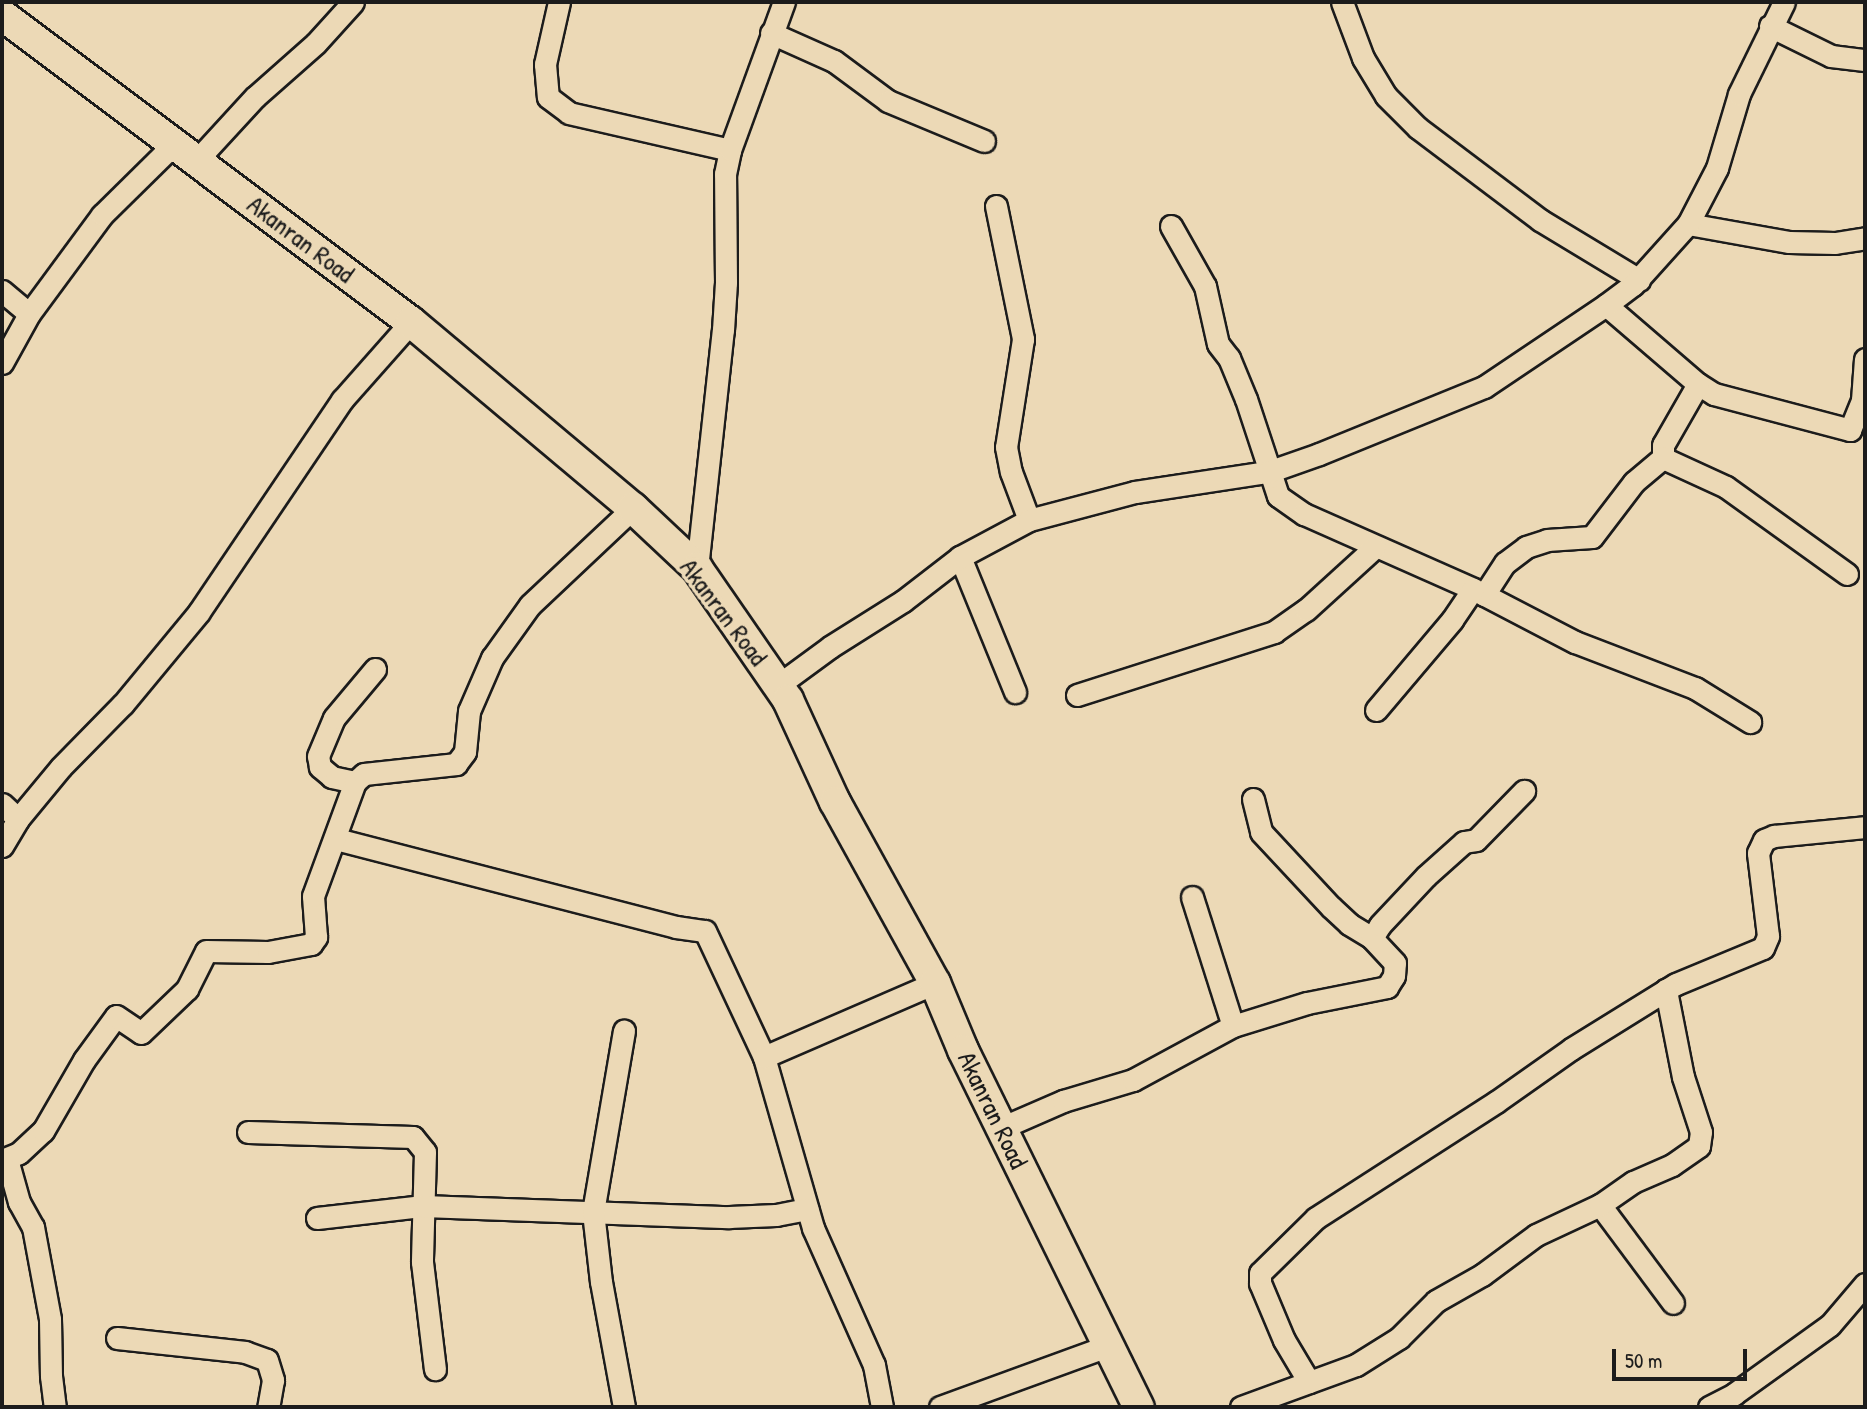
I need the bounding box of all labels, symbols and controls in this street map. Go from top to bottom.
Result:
street label: Akanran Road [241,189,361,289]
street label: Akanran Road [674,552,774,672]
street label: Akanran Road [951,1047,1035,1173]
scale bar [1615,1336,1750,1380]
text: 50 m [1625,1346,1662,1375]

